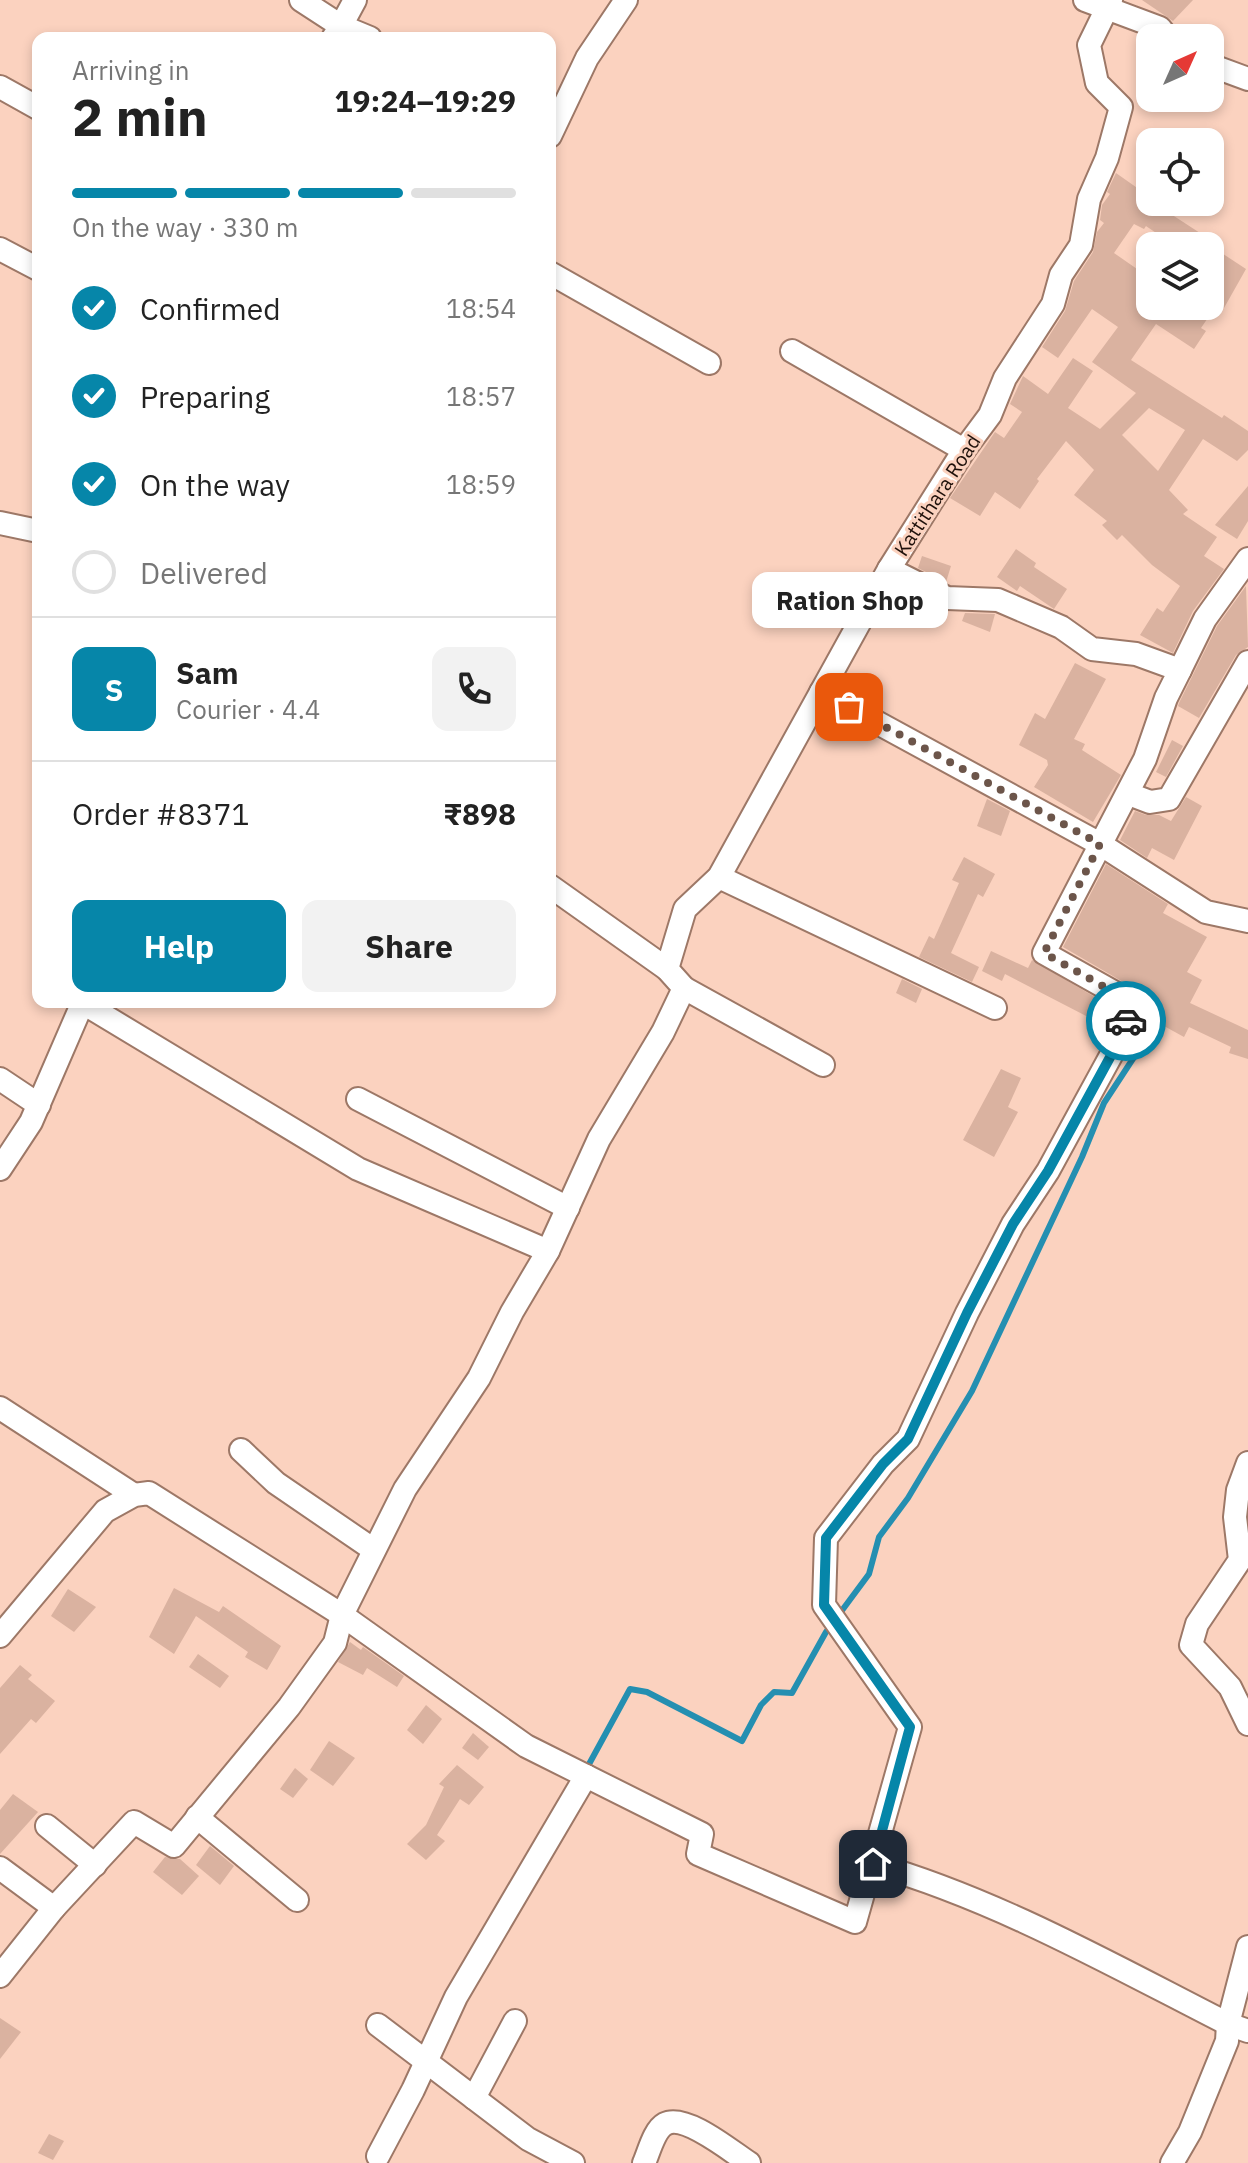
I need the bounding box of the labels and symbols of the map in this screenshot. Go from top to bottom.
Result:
north arrow [1136,24,1224,112]
street label: Kattithara Road [888,429,986,561]
callout: Ration Shop [751,571,947,627]
pin [815,673,883,741]
courier [1086,981,1166,1061]
pin [839,1830,907,1898]

